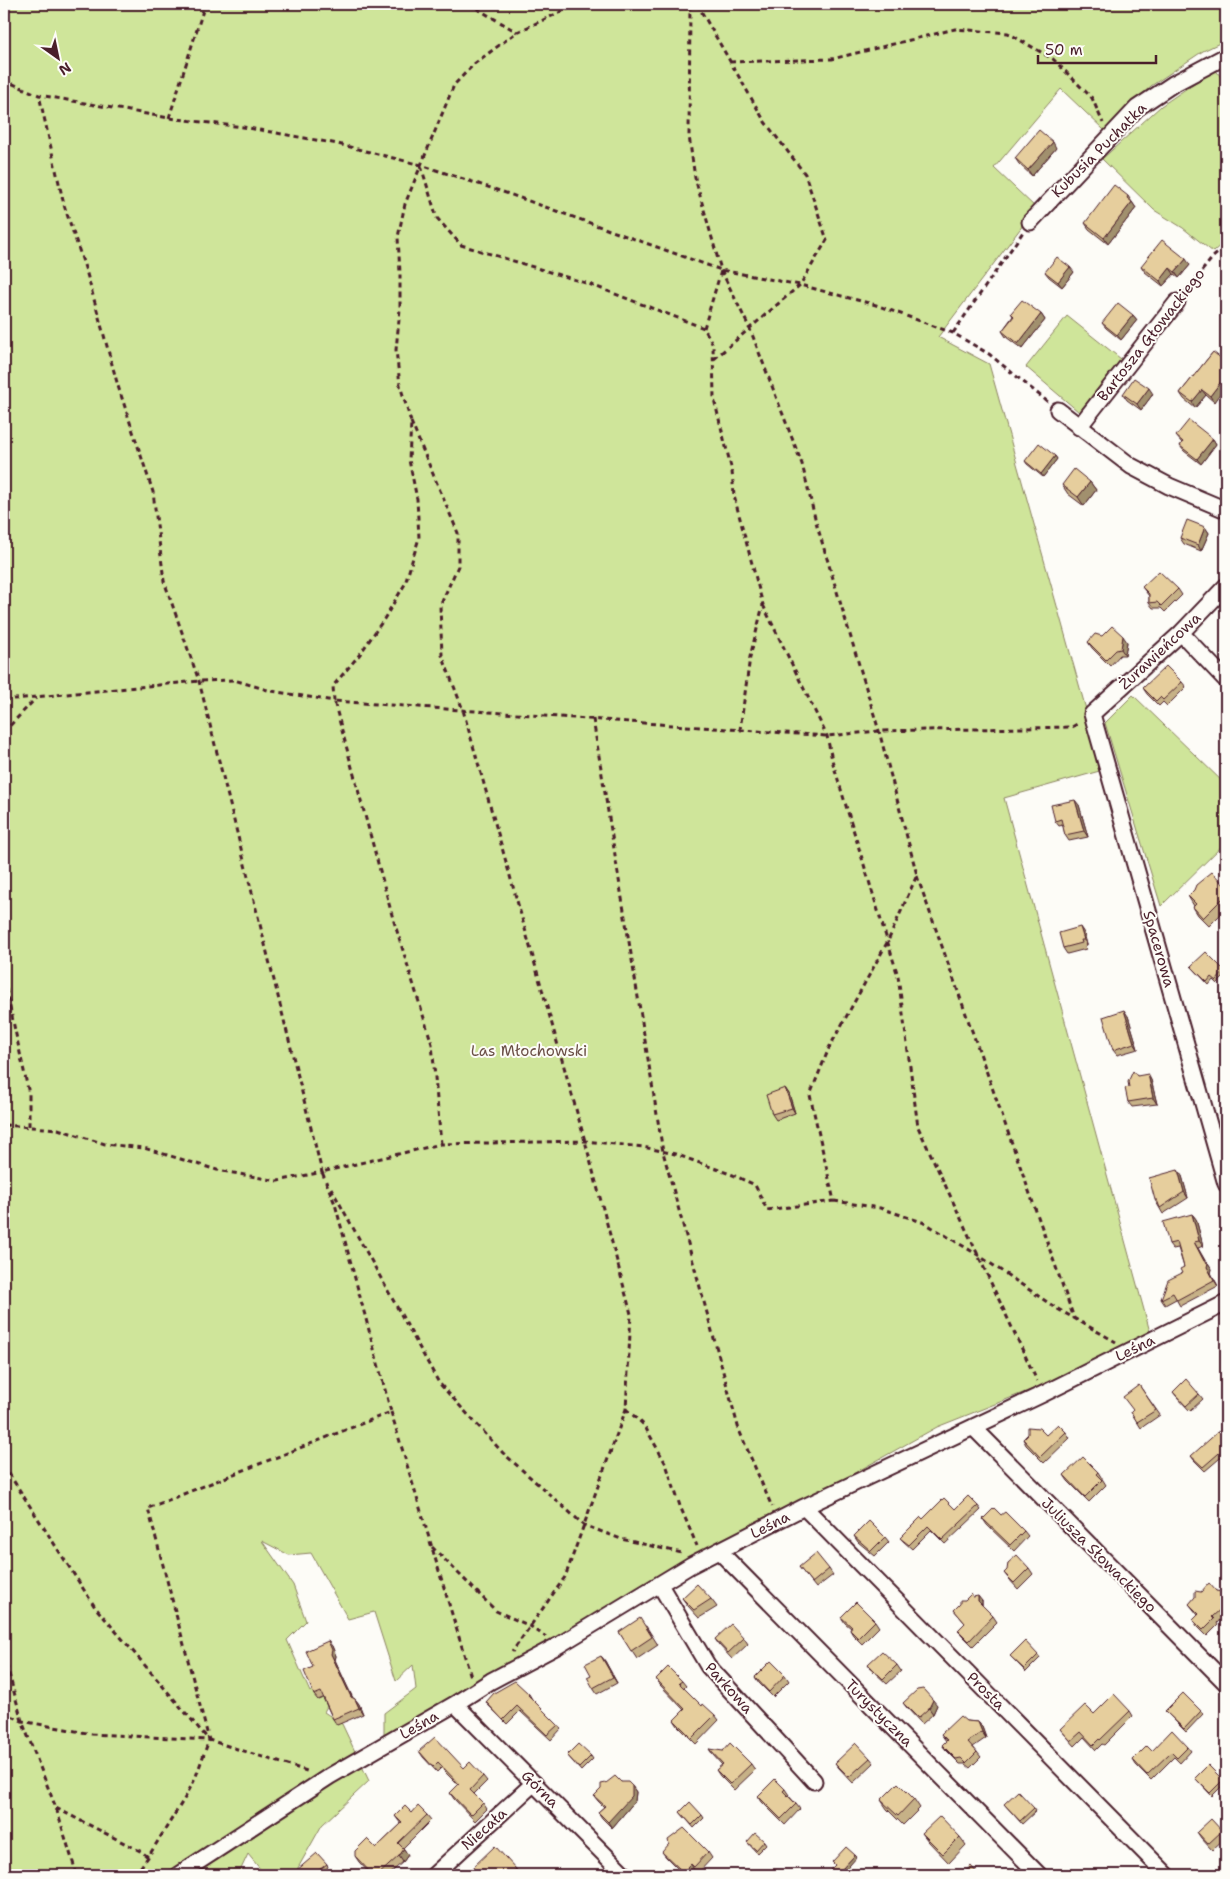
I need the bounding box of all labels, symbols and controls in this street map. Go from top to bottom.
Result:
north arrow [32,32,82,82]
scale bar [1038,32,1155,64]
text: 50 m [1045,40,1083,60]
text: N [56,58,75,79]
street label: Kubusia Puchatka [1047,98,1151,202]
street label: Bartosza Głowackiego [1093,264,1209,406]
street label: Żurawieńcowa [1115,608,1206,694]
street label: Spacerowa [1139,908,1180,990]
park label: Las Młochowski [471,1041,587,1061]
street label: Leśna [1112,1330,1159,1366]
street label: Juliusza Słowackiego [1037,1493,1161,1617]
street label: Leśna [747,1506,794,1543]
street label: Parkowa [701,1658,758,1718]
street label: Prosta [963,1668,1010,1715]
street label: Turystyczna [841,1675,918,1752]
street label: Leśna [396,1706,443,1744]
street label: Górna [517,1766,564,1813]
street label: Niecała [457,1803,512,1855]

